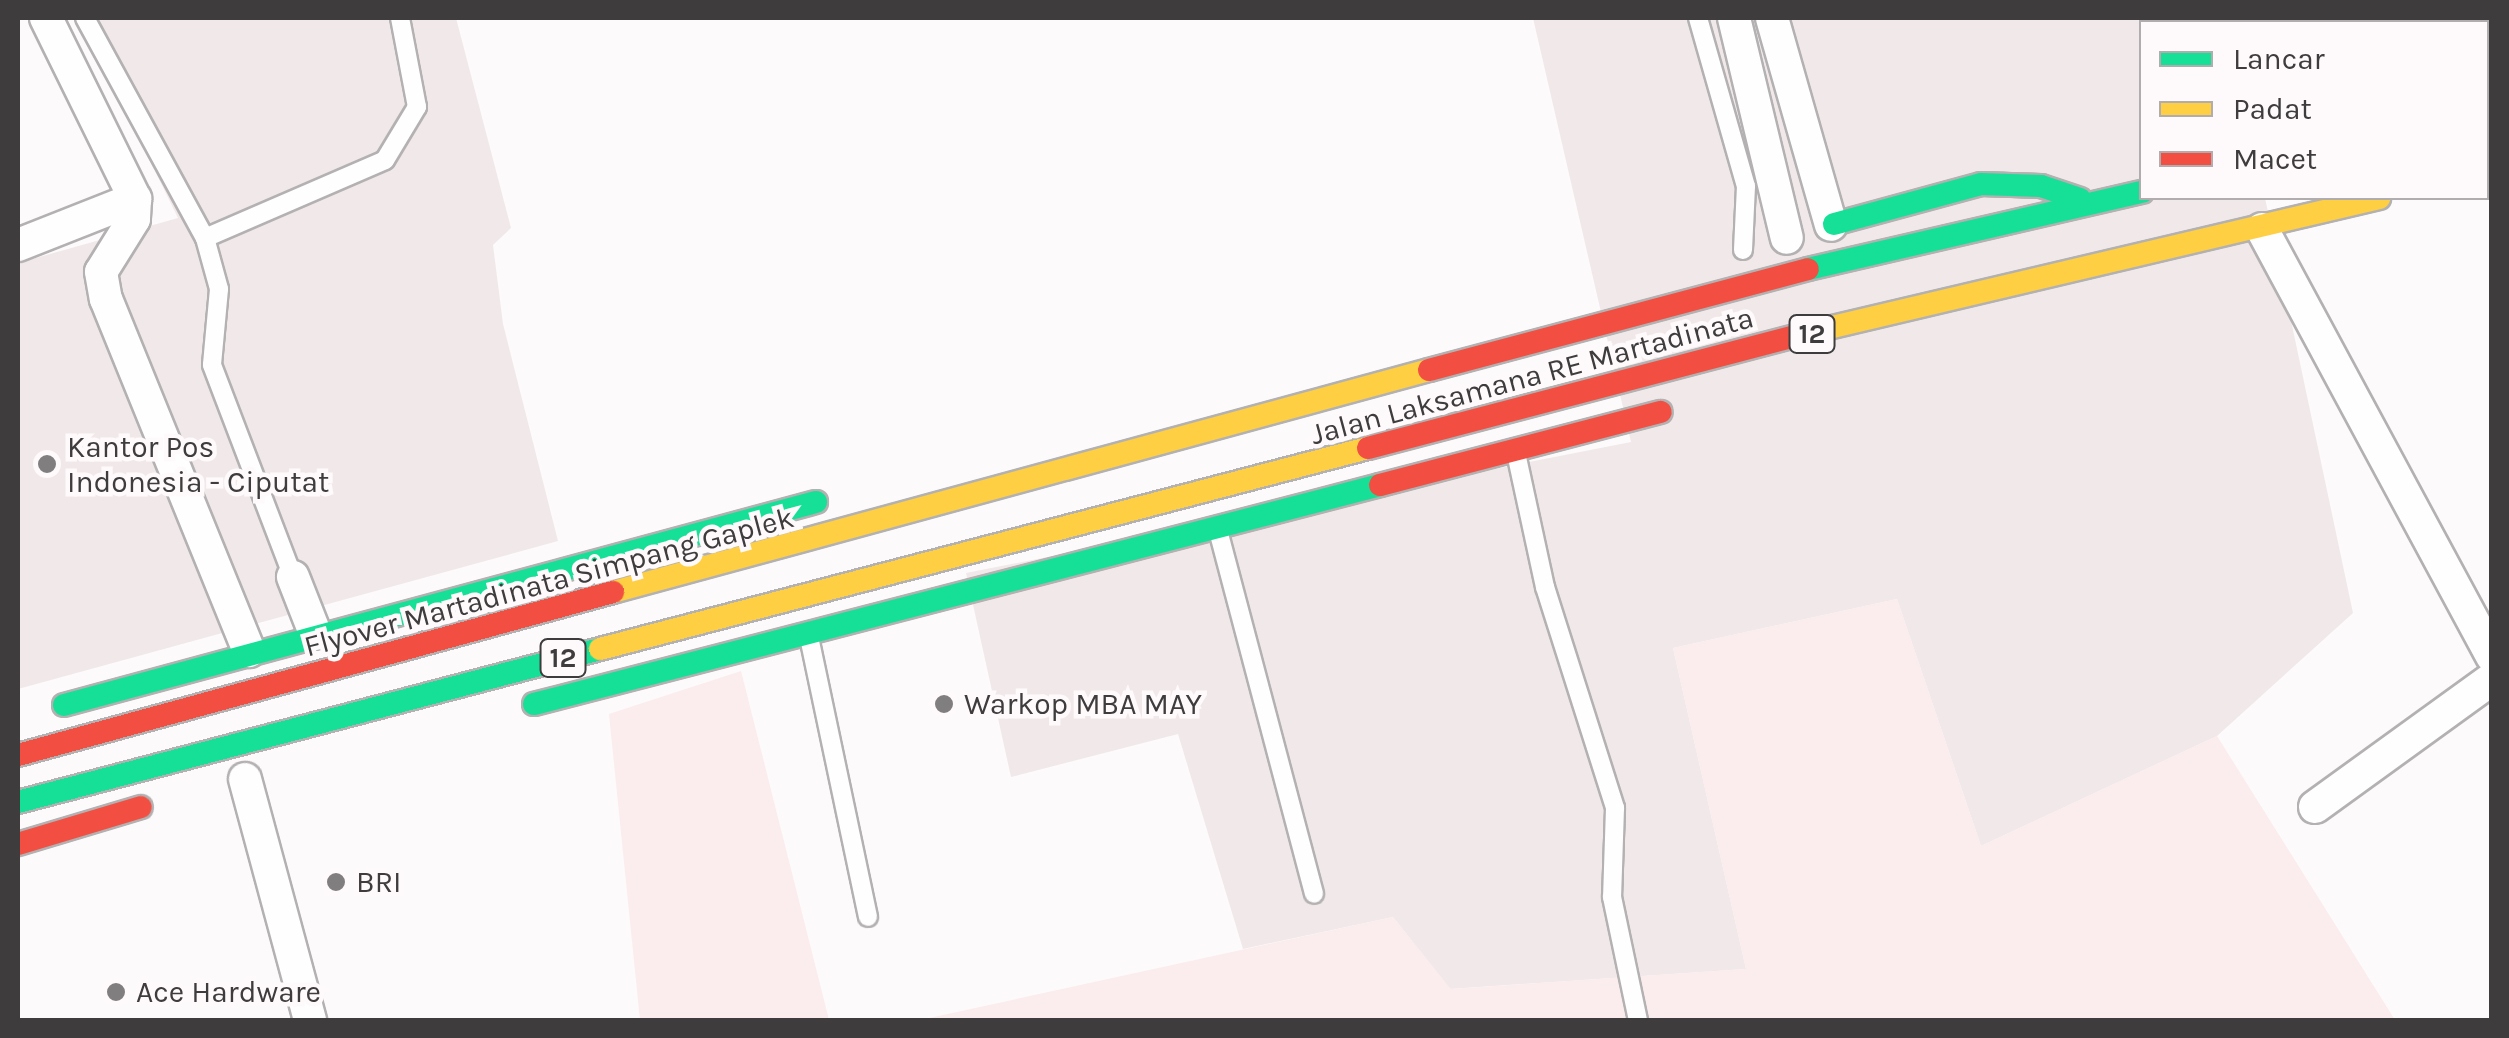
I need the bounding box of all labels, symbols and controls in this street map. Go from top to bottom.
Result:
legend [2139,20,2489,200]
text: Lancar [2233,41,2325,77]
text: Padat [2233,91,2312,127]
text: Macet [2233,141,2317,177]
street label: Jalan Laksamana RE Martadinata [1307,299,1757,453]
road number: 12 [1787,311,1837,357]
place label: Kantor Pos Indonesia - Ciputat [67,429,329,500]
marker: Kantor Pos Indonesia - Ciputat [36,453,58,475]
street label: Flyover Martadinata Simpang Gaplek [300,499,798,665]
road number: 12 [538,635,588,681]
place label: Warkop MBA MAY [964,686,1202,722]
marker: Warkop MBA MAY [933,693,955,715]
place label: BRI [356,864,401,900]
marker: BRI [325,871,347,893]
place label: Ace Hardware [136,974,321,1010]
marker: Ace Hardware [105,981,127,1003]

